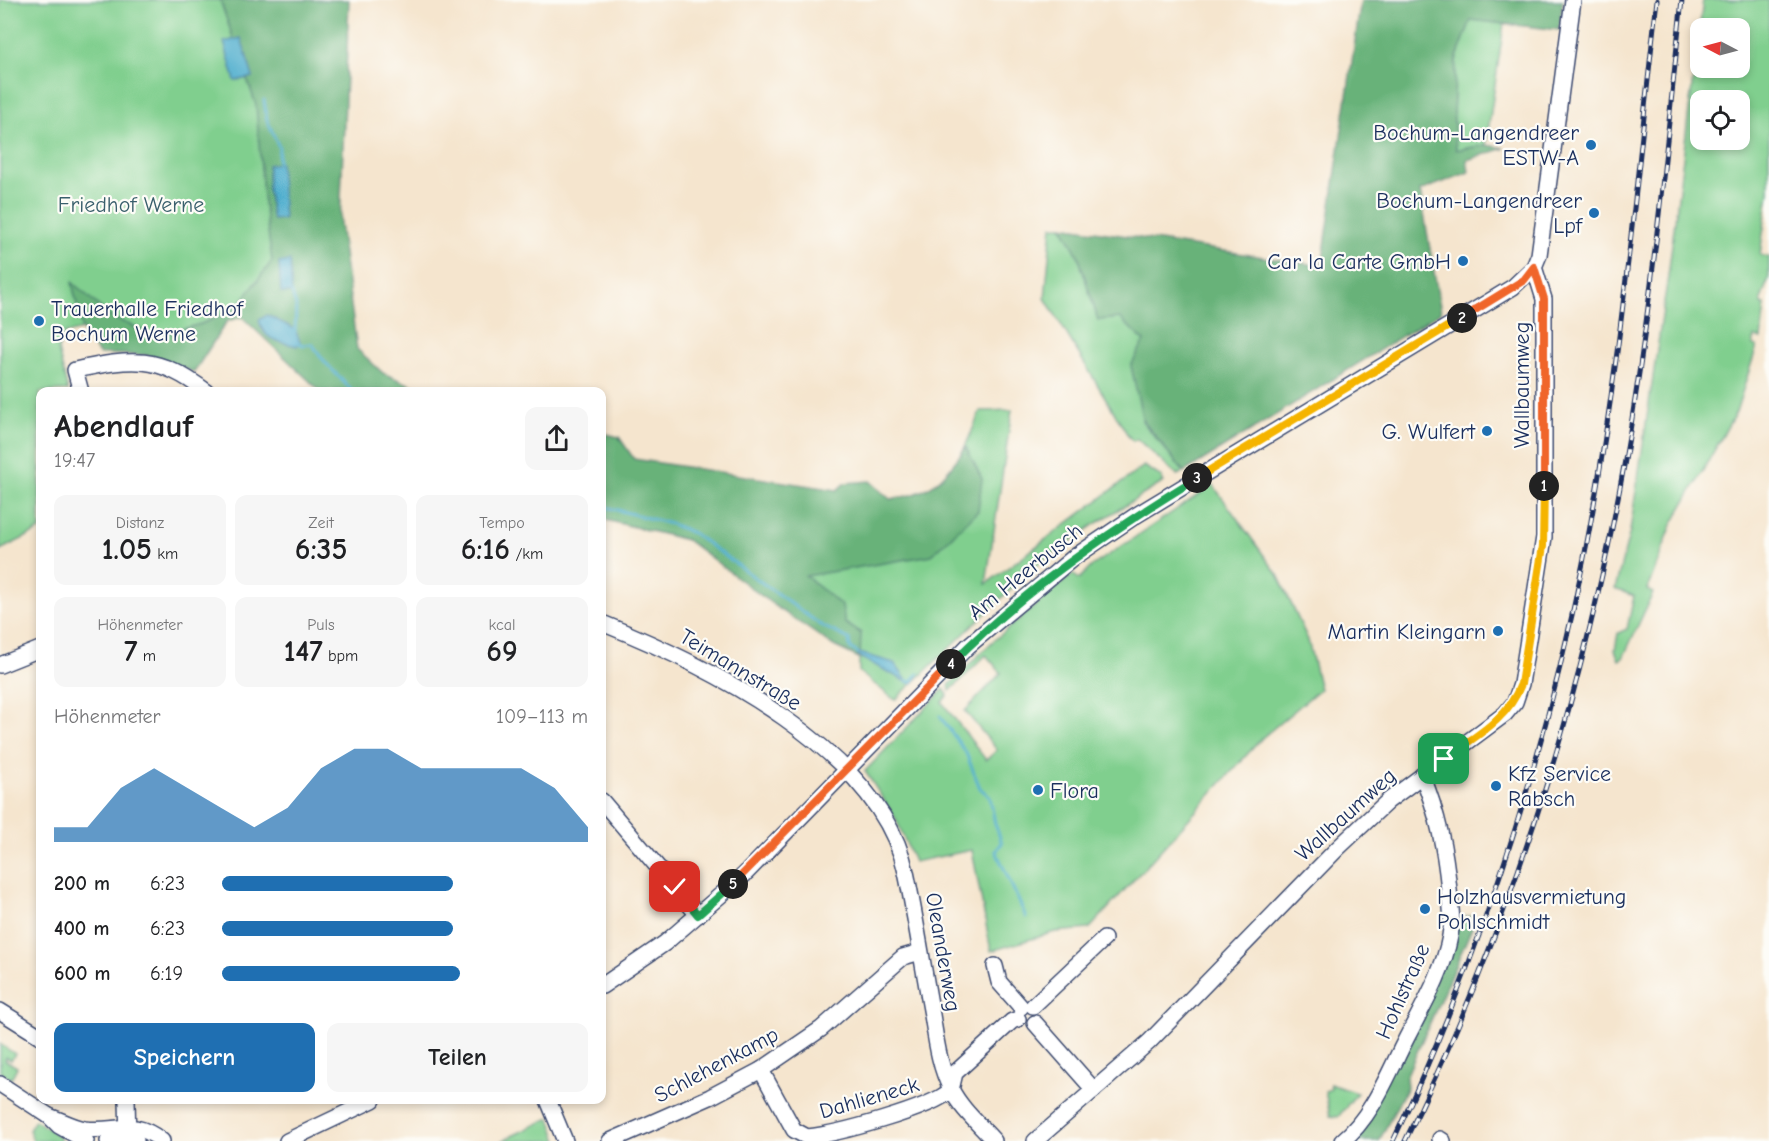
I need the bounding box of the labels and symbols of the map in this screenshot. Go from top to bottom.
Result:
north arrow [1690,18,1750,78]
place label: Bochum-Langendreer ESTW-A [1373,120,1579,171]
marker: Bochum-Langendreer ESTW-A [1584,138,1598,152]
place label: Bochum-Langendreer Lpf [1376,188,1584,239]
park label: Friedhof Werne [58,192,204,218]
marker: Bochum-Langendreer Lpf [1587,206,1601,220]
place label: Car la Carte GmbH [1267,249,1451,275]
marker: Car la Carte GmbH [1456,254,1470,268]
place label: Trauerhalle Friedhof Bochum Werne [51,296,245,347]
pin: 2 [1447,303,1477,333]
marker: Trauerhalle Friedhof Bochum Werne [32,314,46,328]
street label: Wallbaumweg [1509,322,1535,448]
place label: G. Wulfert [1382,419,1476,445]
marker: G. Wulfert [1480,424,1494,438]
pin: 3 [1182,463,1212,493]
pin: 1 [1529,471,1559,501]
street label: Am Heerbusch [963,518,1088,626]
place label: Martin Kleingarn [1327,619,1486,645]
street label: Teimannstraße [675,623,806,716]
marker: Martin Kleingarn [1491,624,1505,638]
pin: 4 [936,649,966,679]
pin [1418,733,1469,784]
place label: Kfz Service Rabsch [1508,761,1611,812]
street label: Wallbaumweg [1290,763,1401,867]
place label: Flora [1050,778,1099,804]
marker: Kfz Service Rabsch [1489,779,1503,793]
marker: Flora [1031,783,1045,797]
pin [649,861,700,912]
pin: 5 [718,869,748,899]
place label: Holzhausvermietung Pohlschmidt [1437,884,1627,935]
street label: Oleanderweg [920,891,966,1014]
marker: Holzhausvermietung Pohlschmidt [1418,902,1432,916]
street label: Hohlstraße [1370,940,1436,1043]
street label: Schlehenkamp [650,1021,783,1108]
street label: Dahlieneck [817,1071,922,1125]

